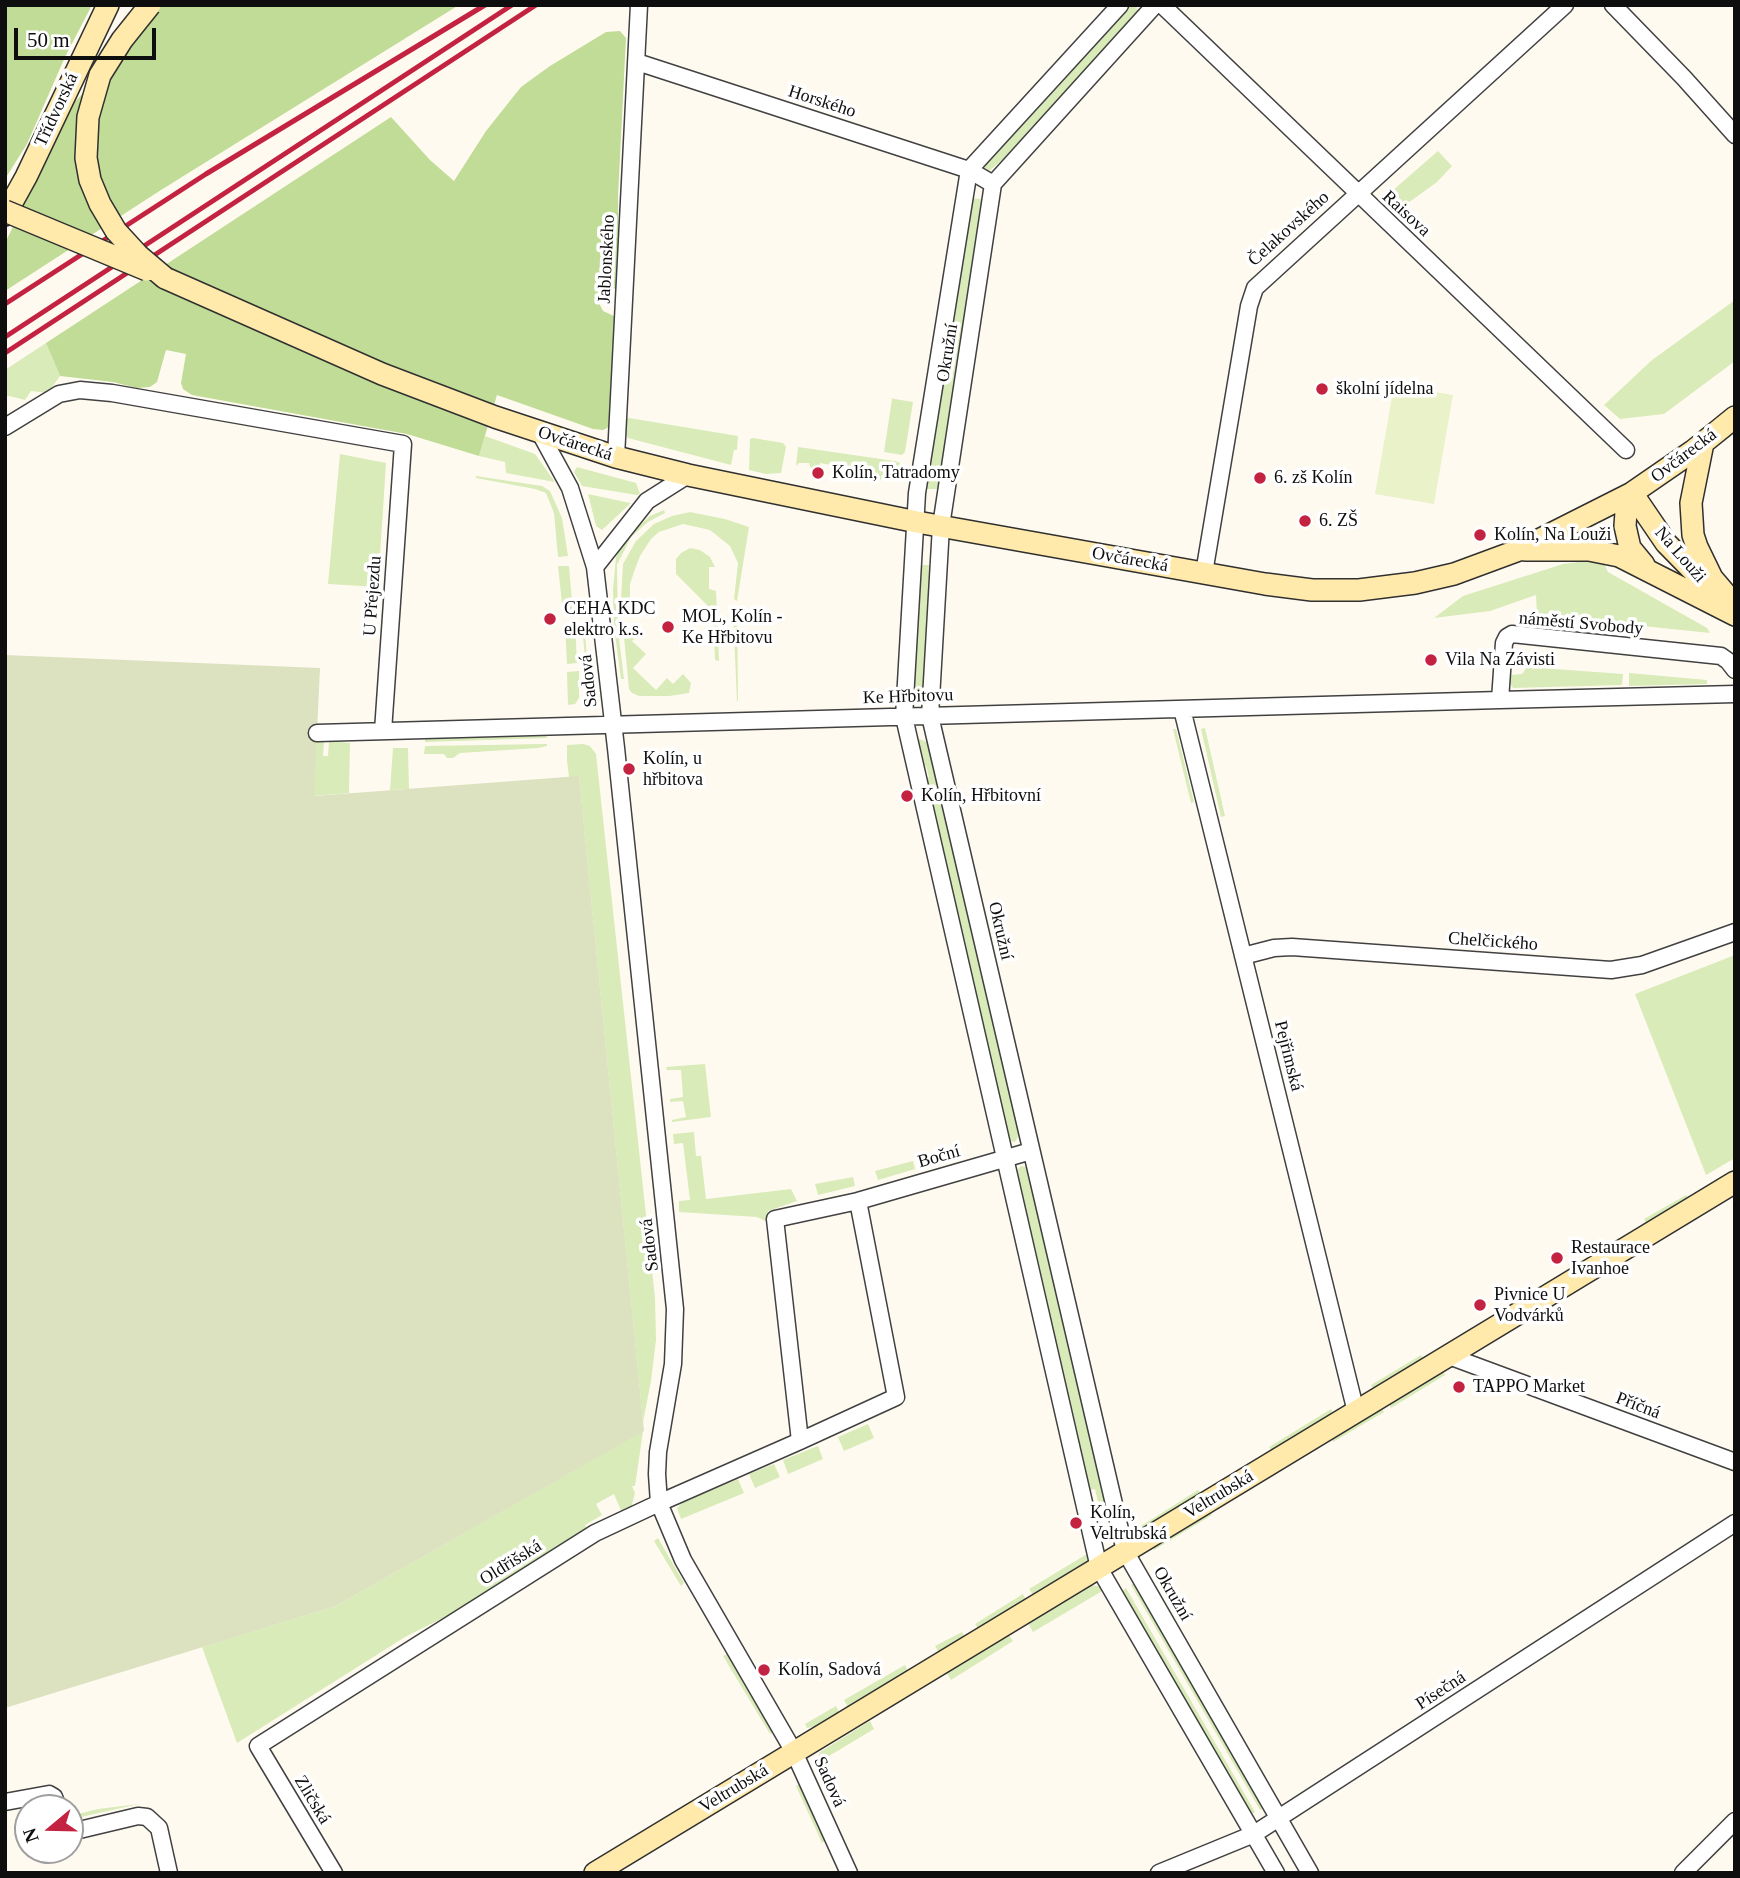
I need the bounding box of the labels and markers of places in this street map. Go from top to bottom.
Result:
place label: školní jídelna [1336,378,1433,400]
marker: školní jídelna [1314,381,1330,397]
place label: Kolín, Tatradomy [832,462,960,484]
marker: Kolín, Tatradomy [810,465,826,481]
place label: 6. zš Kolín [1274,467,1352,489]
marker: 6. zš Kolín [1252,470,1268,486]
place label: 6. ZŠ [1319,510,1358,532]
marker: 6. ZŠ [1297,513,1313,529]
place label: Kolín, Na Louži [1494,524,1611,546]
marker: Kolín, Na Louži [1472,527,1488,543]
place label: CEHA KDC elektro k.s. [564,598,656,640]
place label: MOL, Kolín - Ke Hřbitovu [682,606,782,648]
marker: CEHA KDC elektro k.s. [542,611,558,627]
marker: MOL, Kolín - Ke Hřbitovu [660,619,676,635]
place label: Vila Na Závisti [1445,649,1555,671]
marker: Vila Na Závisti [1423,652,1439,668]
place label: Kolín, u hřbitova [643,748,703,790]
marker: Kolín, u hřbitova [621,761,637,777]
place label: Kolín, Hřbitovní [921,785,1041,807]
marker: Kolín, Hřbitovní [899,788,915,804]
place label: Restaurace Ivanhoe [1571,1237,1650,1280]
marker: Restaurace Ivanhoe [1549,1250,1565,1266]
place label: Pivnice U Vodvárků [1494,1284,1565,1326]
marker: Pivnice U Vodvárků [1472,1297,1488,1313]
place label: TAPPO Market [1473,1376,1585,1398]
marker: TAPPO Market [1451,1379,1467,1395]
place label: Kolín, Veltrubská [1090,1502,1167,1544]
marker: Kolín, Veltrubská [1068,1515,1084,1531]
place label: Kolín, Sadová [778,1659,881,1681]
marker: Kolín, Sadová [756,1662,772,1678]

